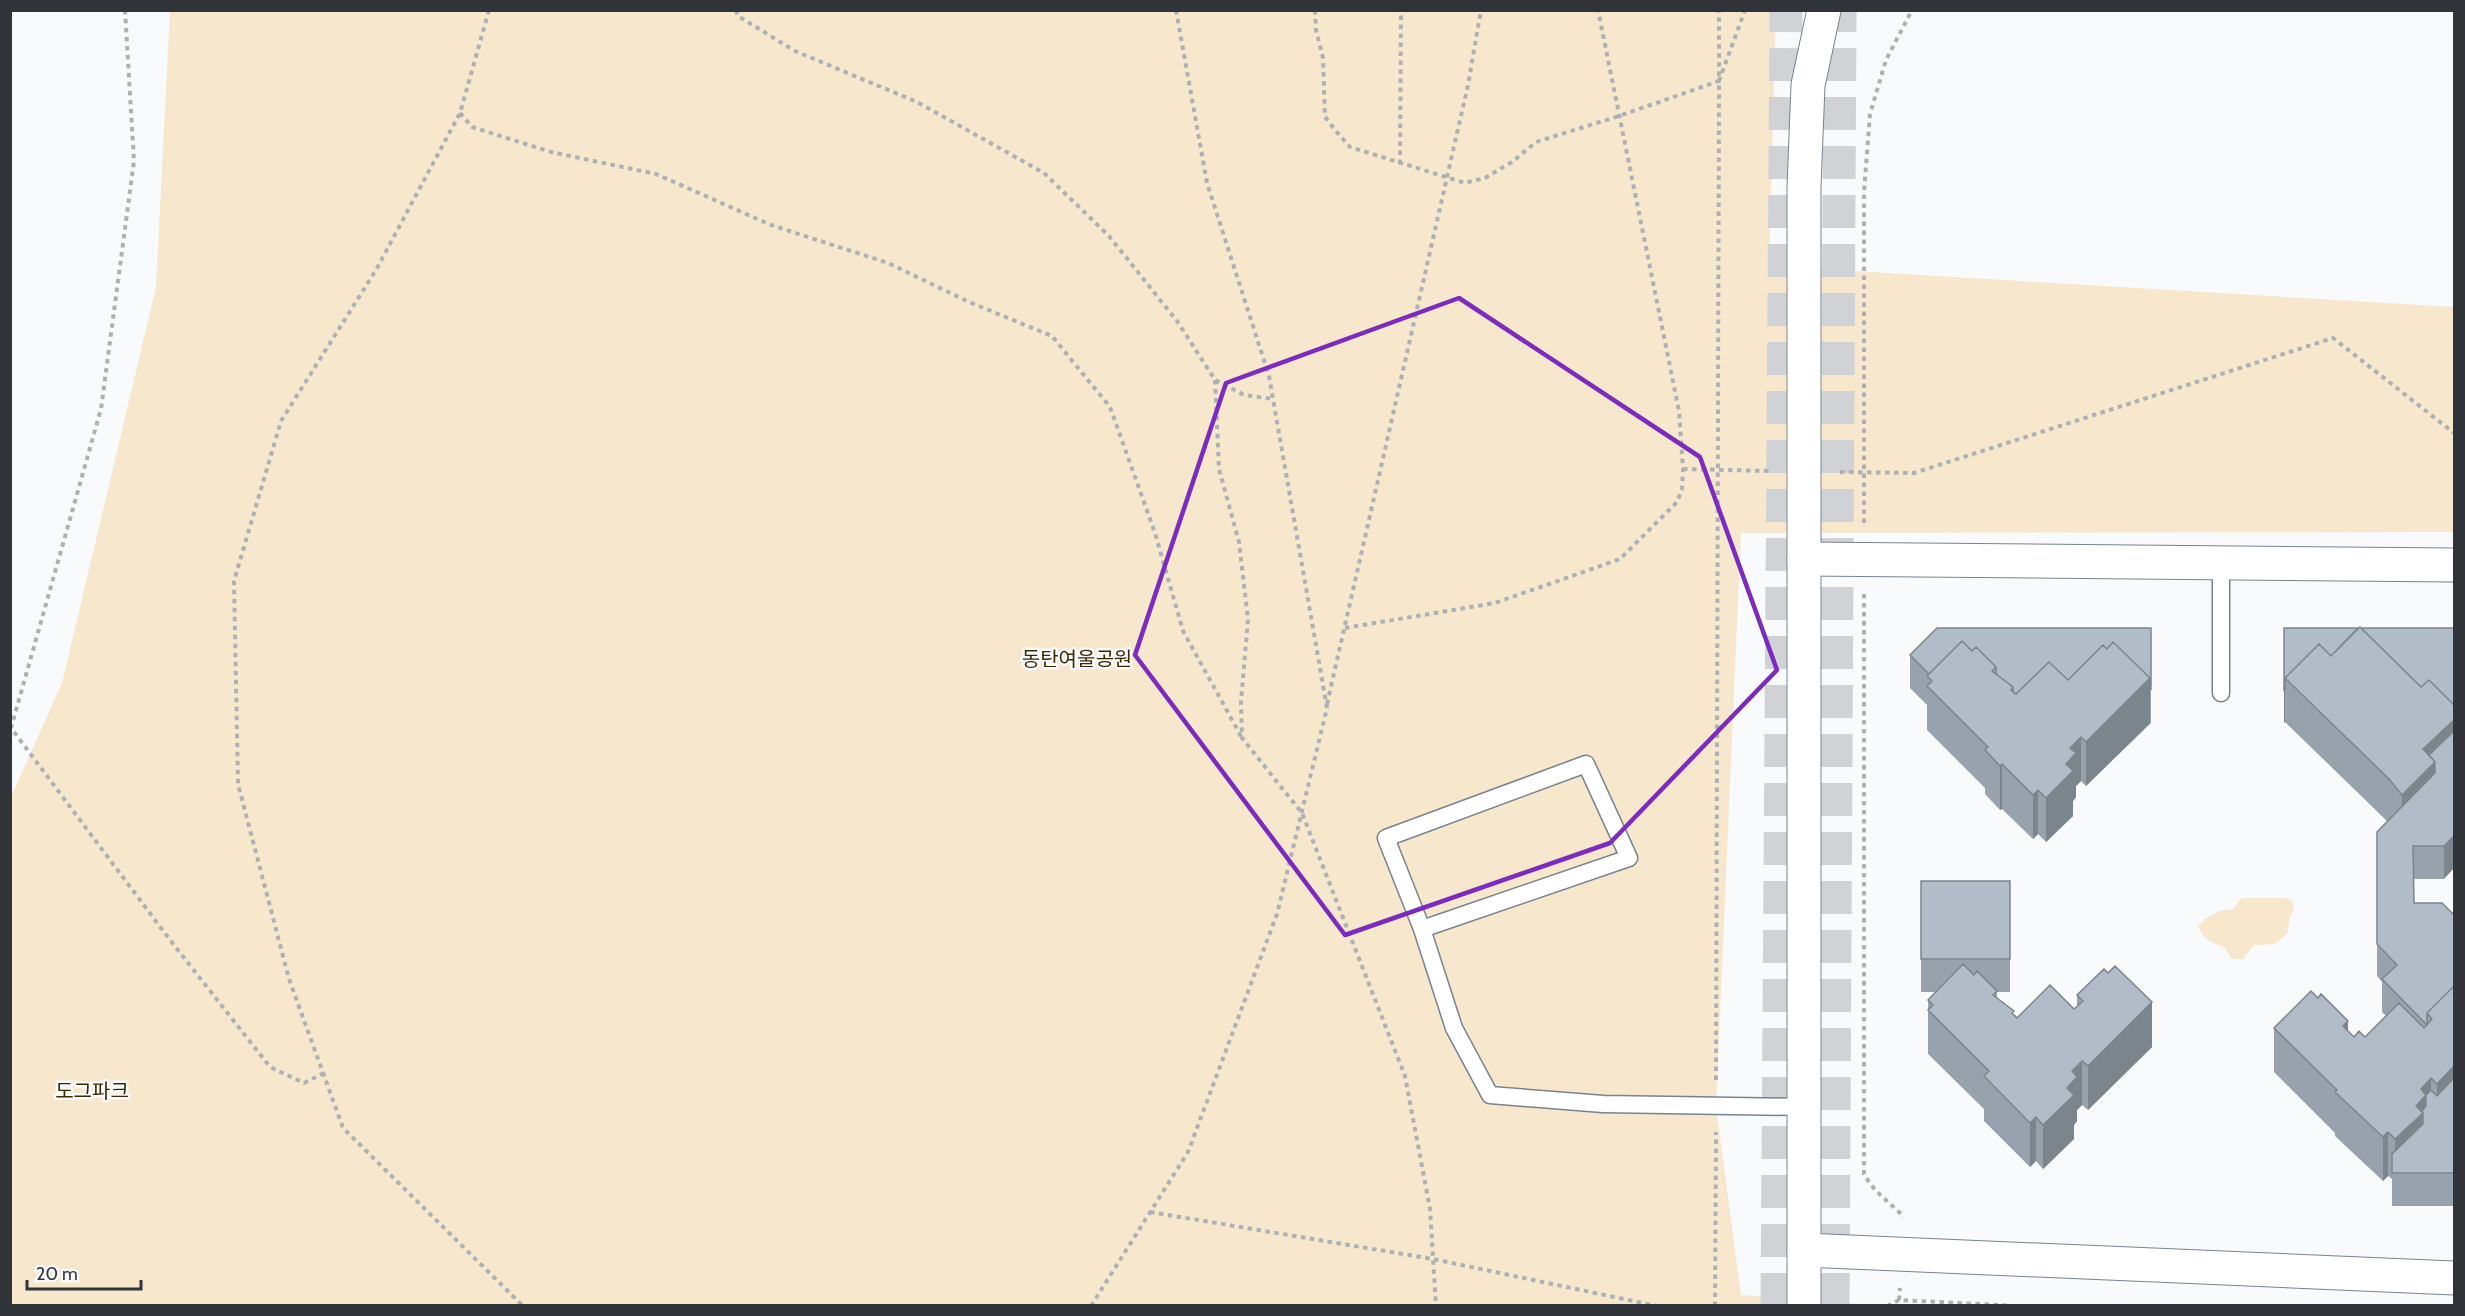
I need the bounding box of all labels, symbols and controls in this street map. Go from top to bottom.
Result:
park label: 동탄여울공원 [1022,647,1132,671]
park label: 도그파크 [55,1079,129,1103]
scale bar [27,1253,141,1291]
text: 20 m [36,1263,78,1285]

